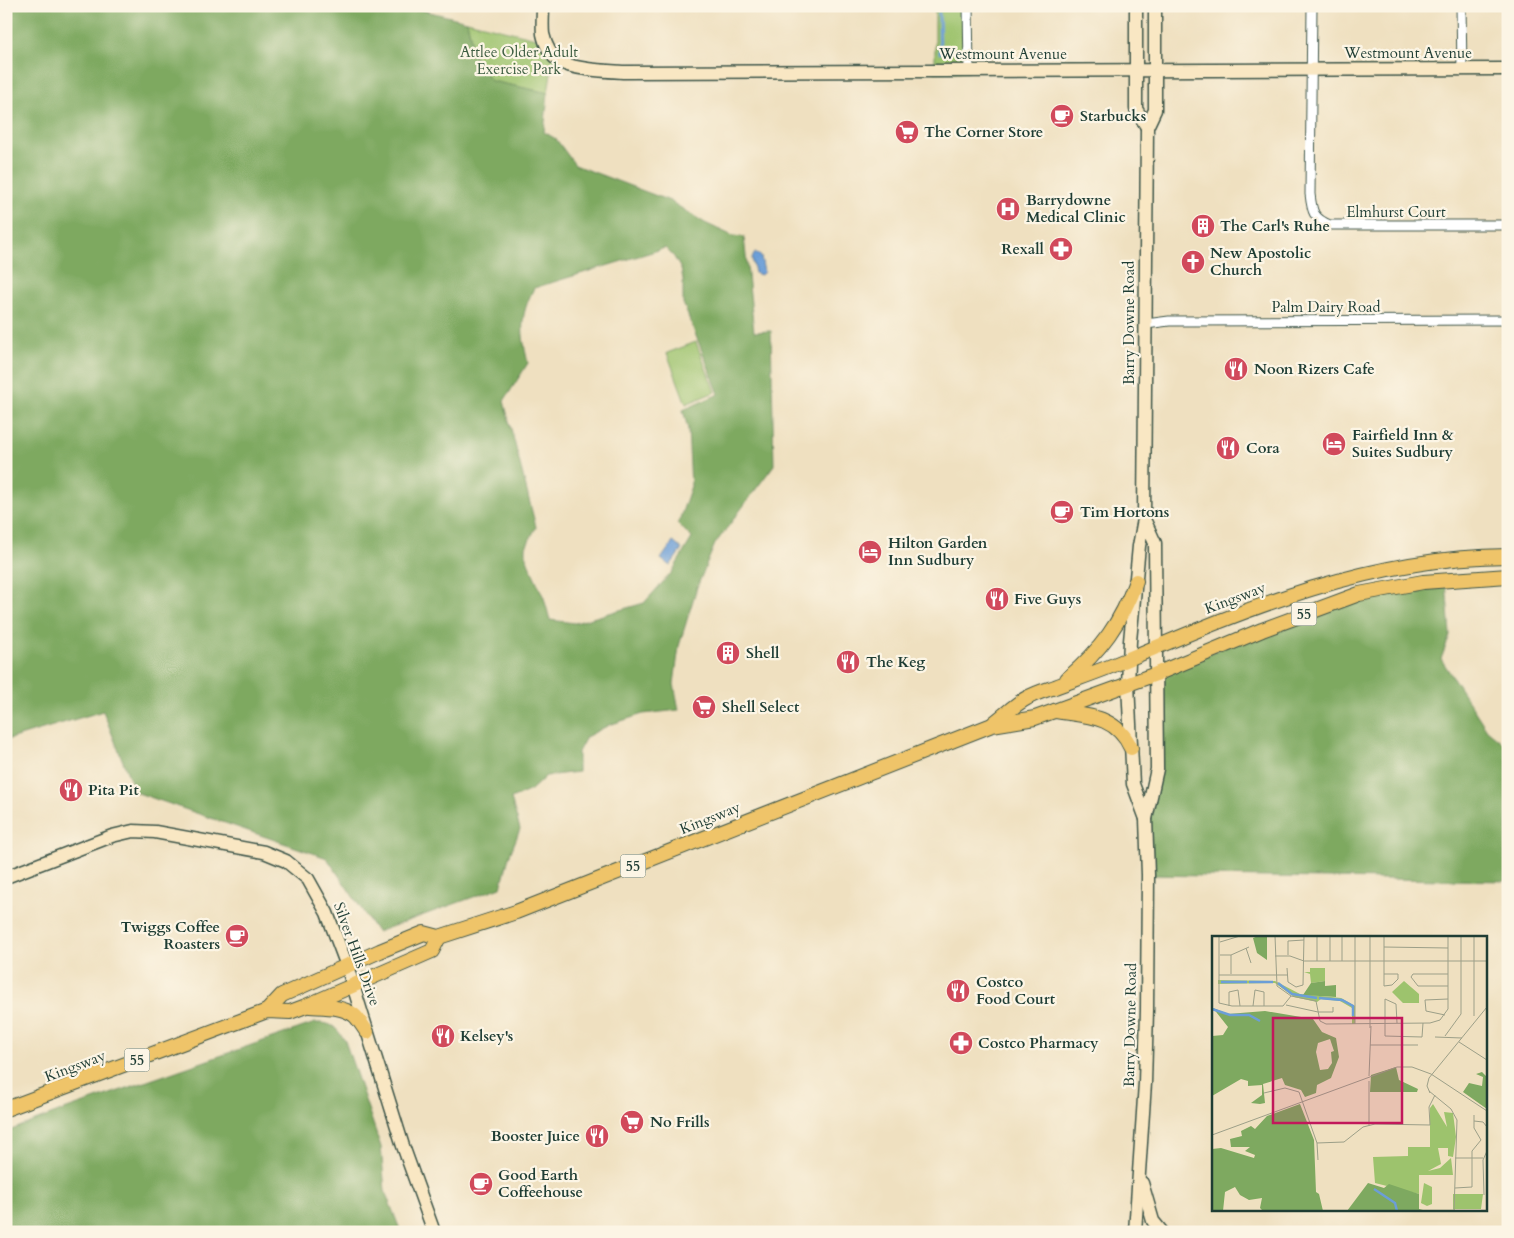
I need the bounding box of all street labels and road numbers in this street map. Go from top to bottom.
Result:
street label: Westmount Avenue [1343,43,1472,63]
street label: Westmount Avenue [938,44,1067,64]
street label: Elmhurst Court [1346,202,1446,222]
street label: Barry Downe Road [1119,261,1139,385]
street label: Palm Dairy Road [1271,297,1381,317]
street label: Kingsway [1202,577,1268,619]
road number: 55 [1292,602,1316,626]
street label: Kingsway [677,797,743,839]
road number: 55 [620,854,646,878]
street label: Silver Hills Drive [329,899,385,1009]
street label: Barry Downe Road [1119,963,1141,1087]
street label: Kingsway [42,1045,108,1087]
road number: 55 [124,1048,150,1072]

